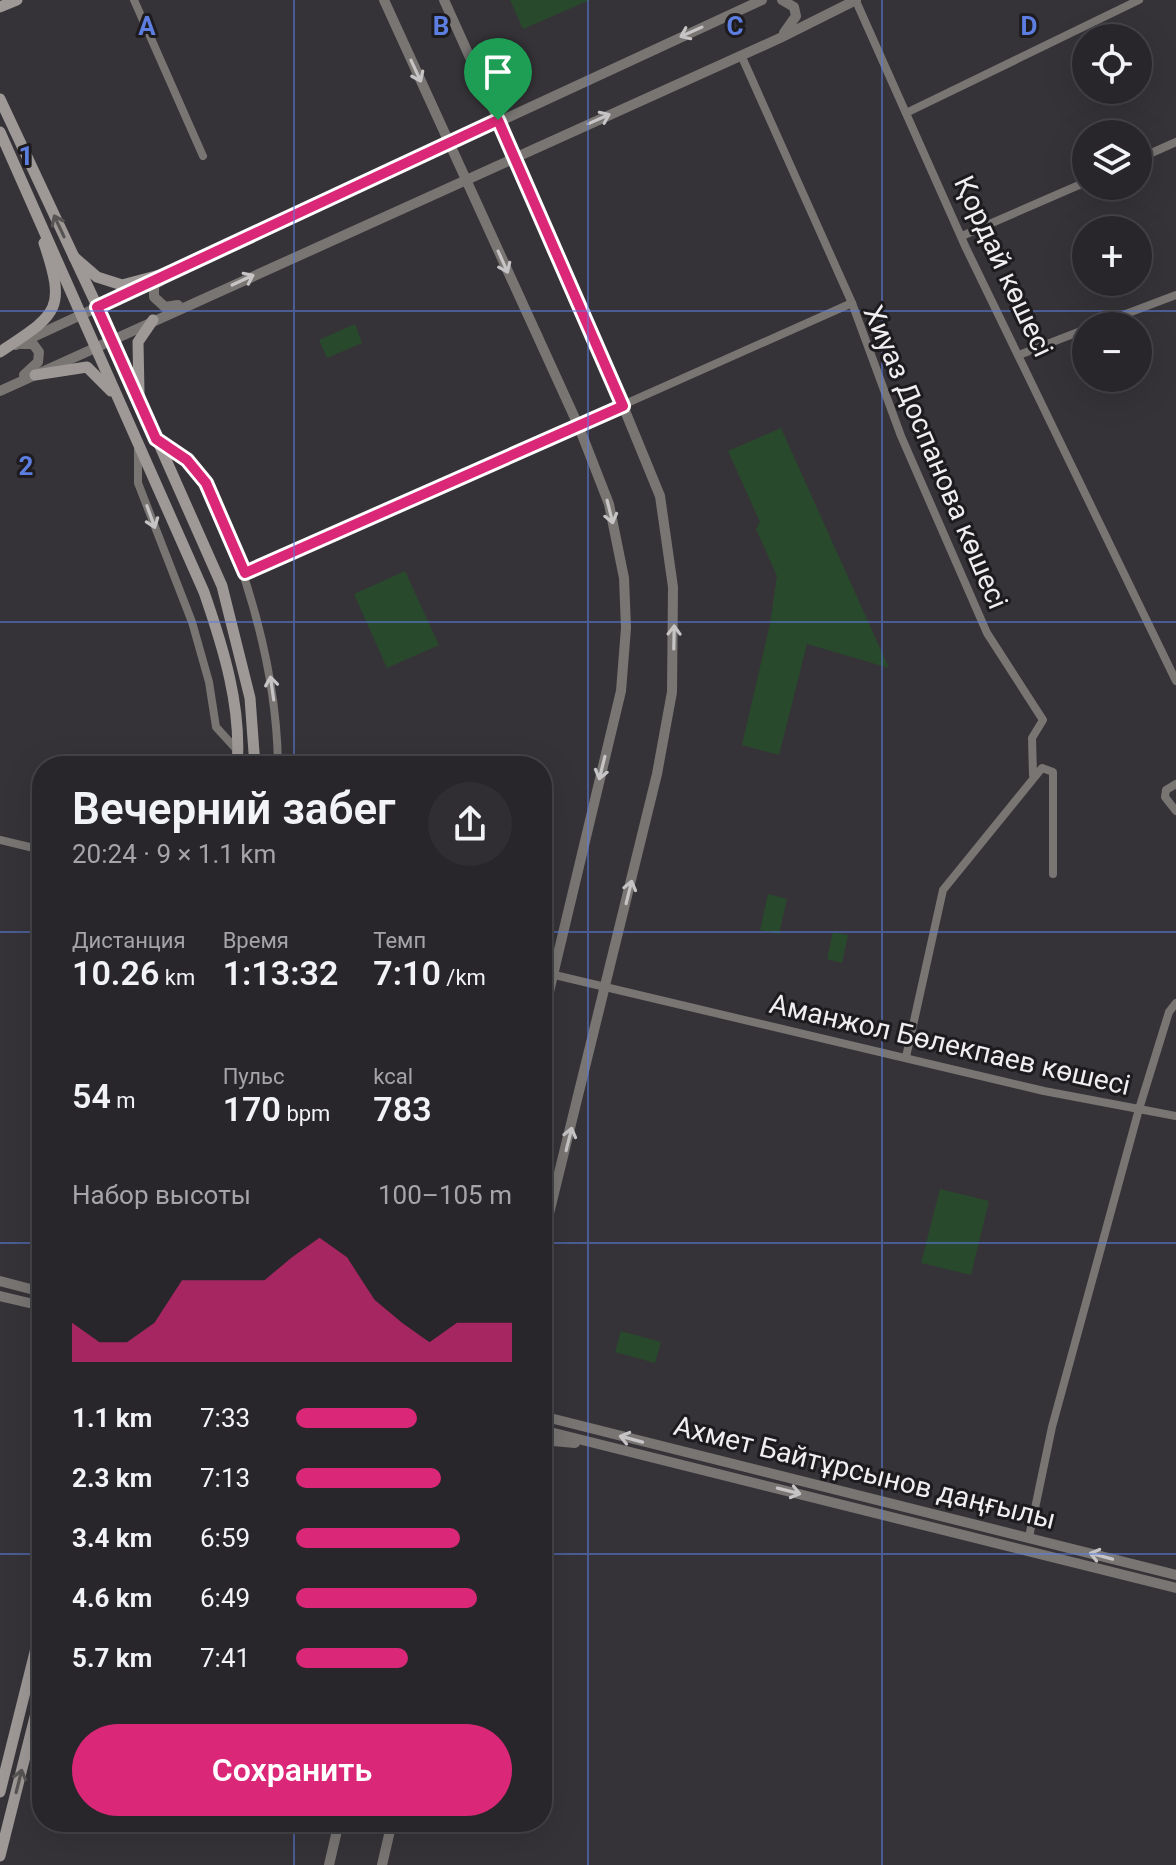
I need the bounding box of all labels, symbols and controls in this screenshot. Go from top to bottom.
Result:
text: A [138,11,156,41]
text: B [433,11,449,41]
text: C [726,11,744,41]
text: D [1021,11,1037,41]
map controls [1072,24,1152,392]
button: locate [1072,24,1152,104]
one-way arrow [679,25,704,40]
pin [464,38,532,120]
icon: arrive [476,50,520,94]
one-way arrow [410,58,425,82]
one-way arrow [587,111,611,126]
button: layers [1072,120,1152,200]
text: 1 [19,141,33,171]
street label: Қордай көшесі [947,171,1060,362]
one-way arrow [51,214,66,238]
button: + [1072,216,1152,296]
one-way arrow [496,250,511,274]
one-way arrow [231,272,255,287]
street label: Хиуаз Доспанова көшесі [857,301,1014,614]
button: − [1072,312,1152,392]
text: 2 [19,451,33,481]
one-way arrow [603,499,618,525]
one-way arrow [145,504,159,529]
one-way arrow [667,624,682,651]
one-way arrow [263,676,278,702]
one-way arrow [594,755,609,781]
button: share [428,782,512,866]
text: Вечерний забег [72,783,396,835]
text: 20:24 · 9 × 1.1 km [72,839,276,869]
one-way arrow [622,880,637,906]
text: Дистанция [72,928,186,953]
text: Время [223,928,289,953]
text: Темп [373,928,426,953]
text: 10.26 [72,953,159,993]
text: 1:13:32 [223,953,338,993]
text: 7:10 [373,953,441,993]
text: km [159,965,195,990]
text: /km [441,965,486,990]
street label: Аманжол Бөлекпаев көшесі [766,987,1133,1102]
text: Пульс [223,1064,285,1089]
text: kcal [373,1064,413,1089]
text: 54 [72,1076,111,1116]
text: m [111,1088,136,1113]
text: 170 [223,1089,281,1129]
text: 783 [373,1089,432,1129]
text: bpm [281,1101,330,1126]
one-way arrow [562,1127,577,1153]
text: Набор высоты [72,1180,251,1210]
text: 100–105 m [378,1180,512,1210]
text: 1.1 km [72,1403,152,1433]
text: 7:33 [200,1403,250,1433]
street label: Ахмет Байтұрсынов даңғылы [671,1409,1059,1536]
one-way arrow [618,1431,644,1446]
text: 2.3 km [72,1463,152,1493]
text: 7:13 [200,1463,250,1493]
one-way arrow [776,1485,801,1500]
text: 3.4 km [72,1523,152,1553]
text: 6:59 [200,1523,250,1553]
one-way arrow [1088,1547,1114,1562]
text: 4.6 km [72,1583,152,1613]
text: 6:49 [200,1583,250,1613]
text: 5.7 km [72,1643,152,1673]
text: 7:41 [200,1643,250,1673]
button: Сохранить [72,1724,512,1816]
one-way arrow [12,1768,27,1794]

